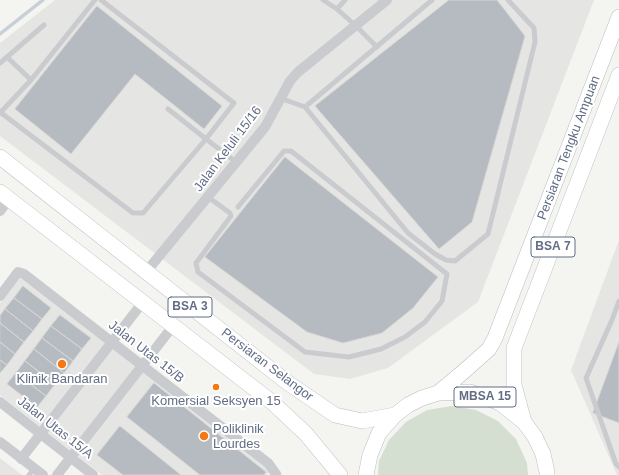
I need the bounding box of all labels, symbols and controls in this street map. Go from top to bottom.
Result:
street label: Persiaran Tengku Ampuan [534,74,604,222]
street label: Jalan Keluli 15/16 [191,103,265,195]
road number: BSA 7 [531,237,575,257]
road number: BSA 3 [168,297,212,317]
street label: Jalan Utas 15/B [105,318,187,386]
street label: Persiaran Selangor [218,325,316,405]
marker: Klinik Bandaran [56,358,68,370]
place label: Klinik Bandaran [16,371,108,387]
marker: Komersial Seksyen 15 [211,382,221,392]
road number: MBSA 15 [454,387,516,407]
place label: Komersial Seksyen 15 [151,393,281,409]
street label: Jalan Utas 15/A [14,394,96,462]
place label: Poliklinik Lourdes [213,421,264,452]
marker: Poliklinik Lourdes [198,430,210,442]

